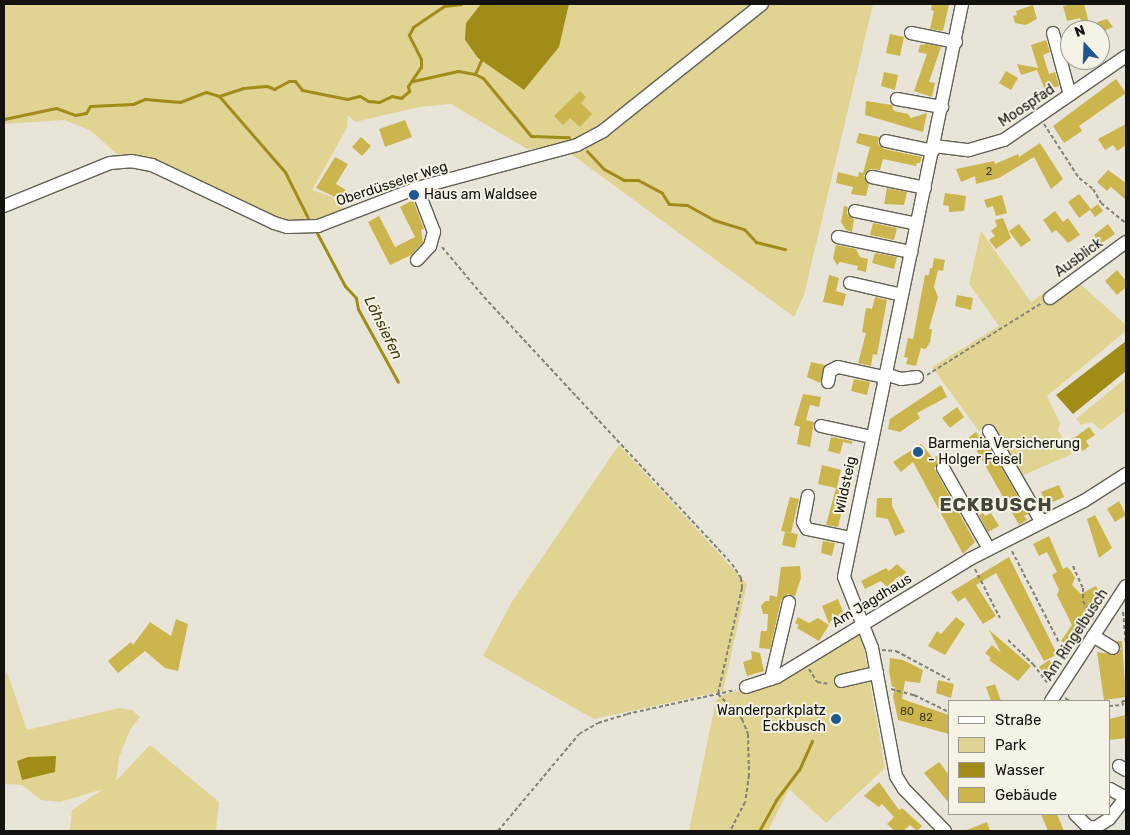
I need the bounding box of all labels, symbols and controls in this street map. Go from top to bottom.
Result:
north arrow [1060,20,1110,70]
text: N [1072,22,1088,41]
street label: Moospfad [996,81,1058,131]
street label: Oberdüsseler Weg [334,158,450,210]
house number: 2 [986,165,992,179]
place label: Haus am Waldsee [424,187,538,203]
marker: Haus am Waldsee [408,189,420,201]
street label: Ausblick [1052,235,1106,281]
water label: Löhsiefen [360,293,406,363]
place label: Barmenia Versicherung - Holger Feisel [928,436,1081,468]
marker: Barmenia Versicherung - Holger Feisel [912,446,924,458]
street label: Wildsteig [832,455,860,515]
district label: ECKBUSCH [938,494,1054,516]
street label: Am Jagdhaus [829,571,915,631]
street label: Am Ringelbusch [1040,586,1112,684]
legend [948,700,1110,815]
place label: Wanderparkplatz Eckbusch [717,703,826,736]
house number: 80 [900,705,914,719]
house number: 82 [919,711,933,725]
text: Straße [995,711,1041,729]
marker: Wanderparkplatz Eckbusch [830,713,842,725]
text: Park [995,736,1026,754]
text: Wasser [995,761,1044,779]
text: Gebäude [995,786,1057,804]

